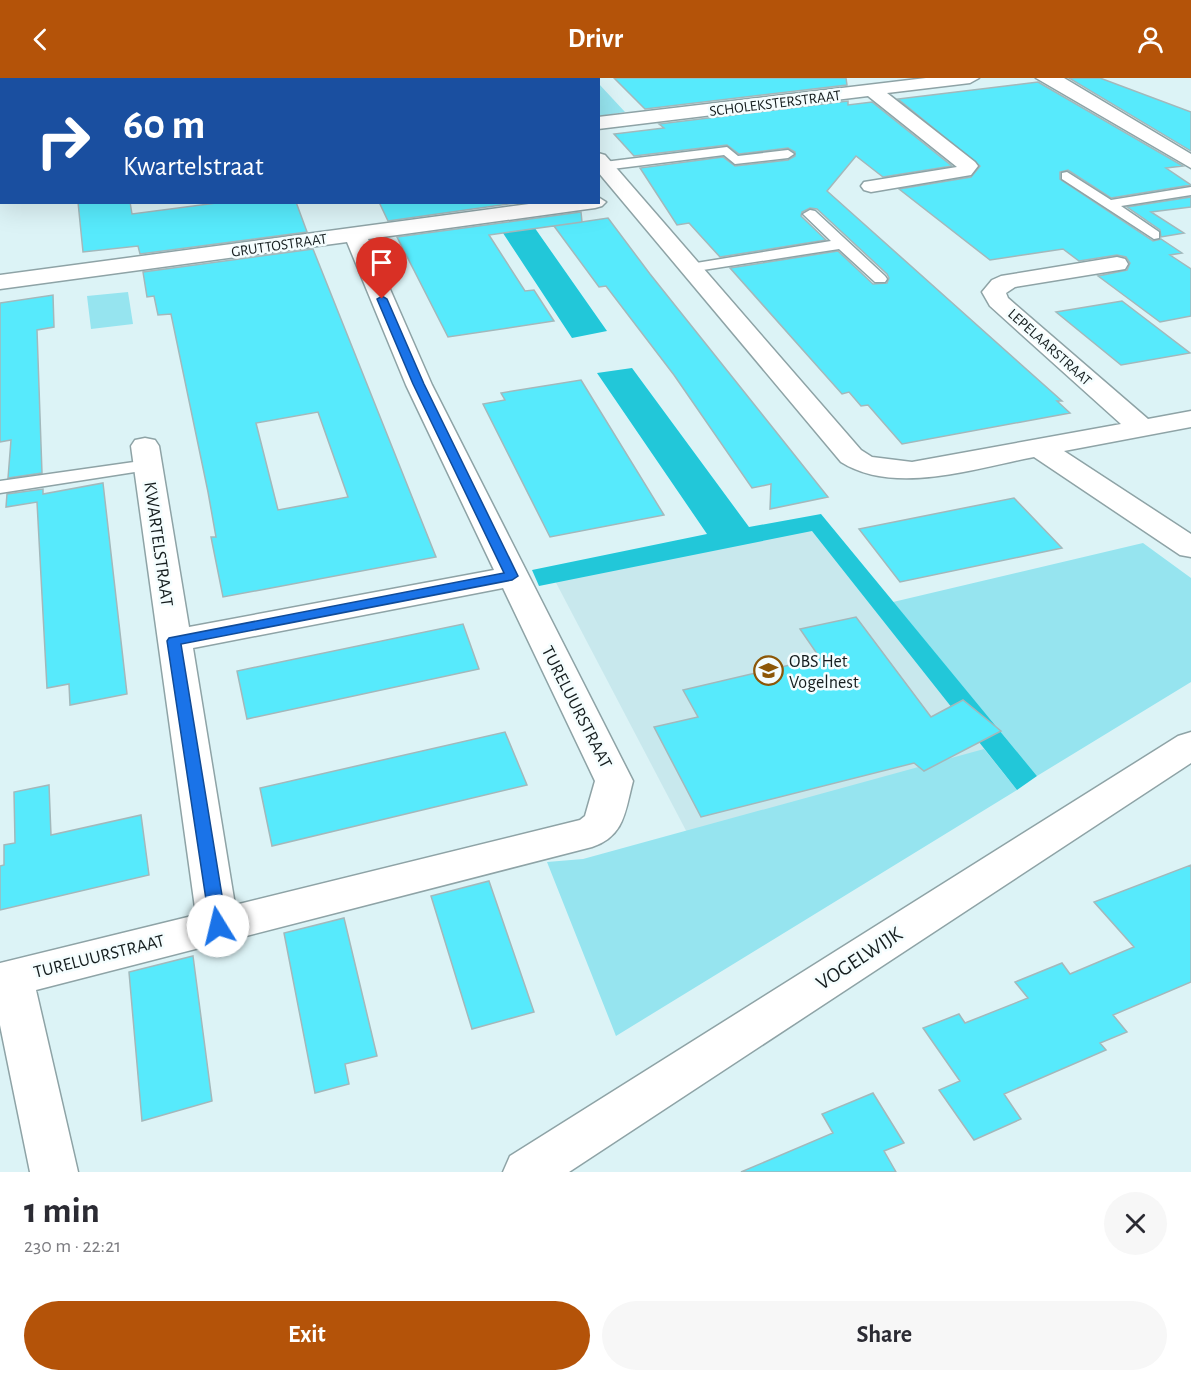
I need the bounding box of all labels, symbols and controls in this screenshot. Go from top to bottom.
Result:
icon: back [24,23,57,56]
icon: person [1134,23,1167,56]
text: Drivr [568,25,623,52]
street label: SCHOLEKSTERSTRAAT [709,88,842,119]
icon: right [24,102,102,180]
text: 60 m [123,104,205,146]
text: Kwartelstraat [123,153,264,180]
street label: GRUTTOSTRAAT [230,231,328,260]
pin [356,237,407,299]
icon: arrive [365,246,398,279]
street label: LEPELAARSTRAAT [1005,306,1095,389]
street label: KWARTELSTRAAT [140,481,176,608]
street label: TURELUURSTRAAT [538,643,615,772]
place label: OBS Het Vogelnest [789,653,859,692]
school or university icon: OBS Het Vogelnest [752,655,784,687]
position arrow [186,894,250,958]
street label: VOGELWIJK [813,923,906,994]
street label: TURELUURSTRAAT [32,932,167,982]
button: close [1104,1192,1167,1255]
text: 1 min [24,1193,100,1229]
text: 230 m · 22:21 [24,1236,121,1256]
button: Exit [24,1301,590,1370]
button: Share [602,1301,1167,1370]

